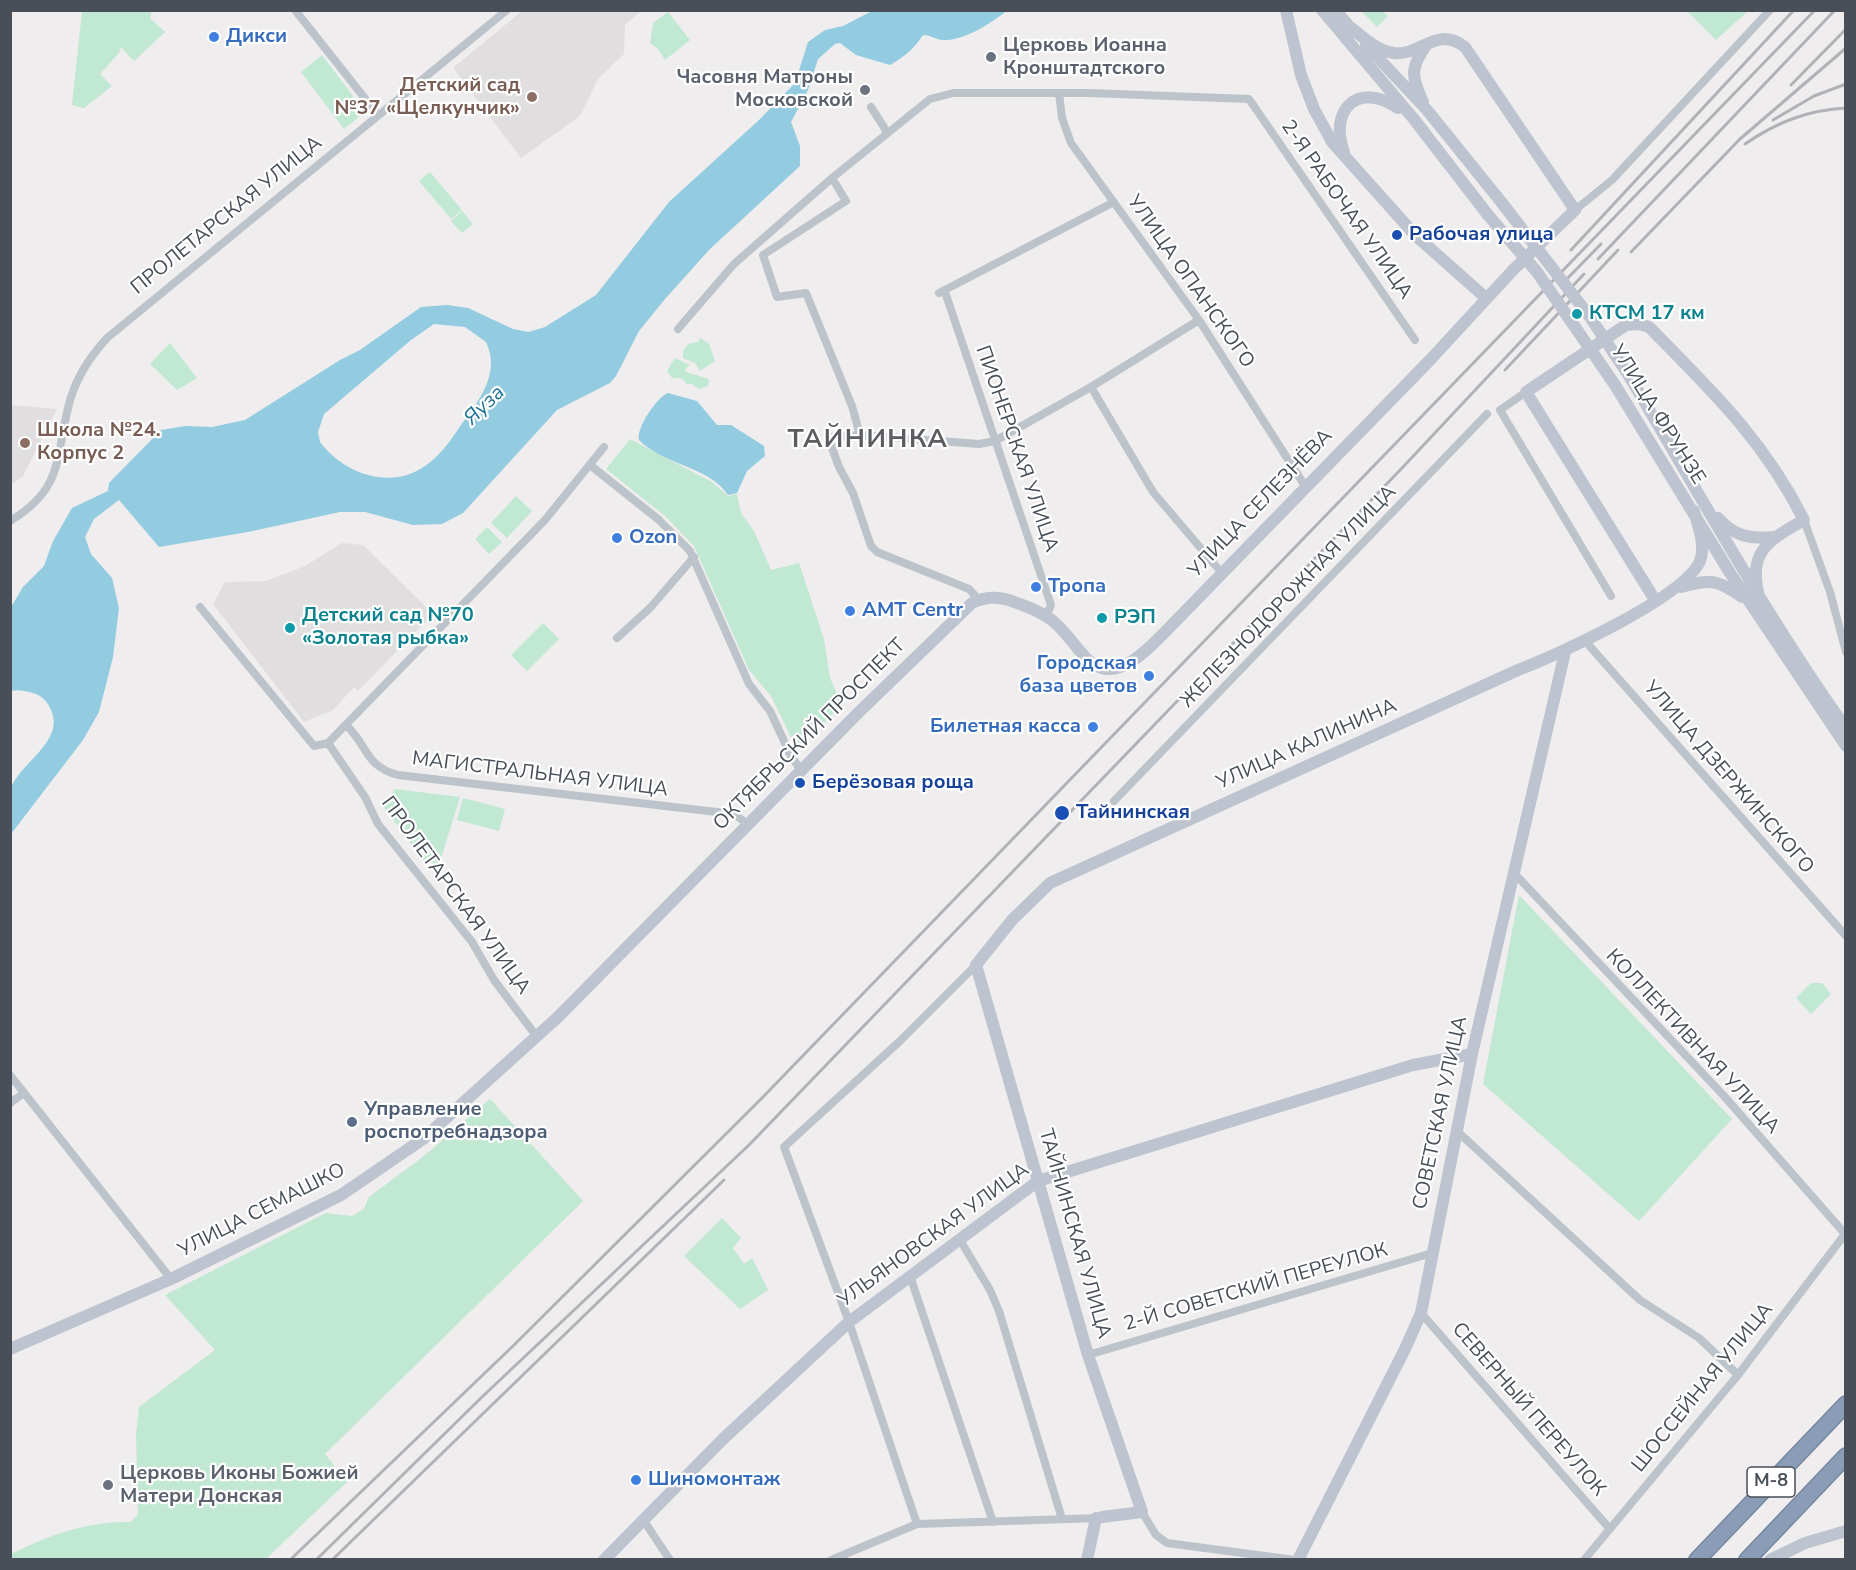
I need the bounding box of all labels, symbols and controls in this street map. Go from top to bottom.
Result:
place label: Дикси [226,25,287,49]
marker: Дикси [207,30,221,44]
place label: Церковь Иоанна Кронштадтского [1003,34,1167,81]
marker: Церковь Иоанна Кронштадтского [984,50,998,64]
place label: Часовня Матроны Московской [676,66,853,113]
place label: Детский сад №37 «Щелкунчик» [335,74,520,121]
marker: Часовня Матроны Московской [858,83,872,97]
marker: Детский сад №37 «Щелкунчик» [525,90,539,104]
street label: 2-Я РАБОЧАЯ УЛИЦА [1275,116,1417,304]
street label: ПРОЛЕТАРСКАЯ УЛИЦА [127,132,327,300]
street label: УЛИЦА ОПАНСКОГО [1121,191,1259,373]
place label: Рабочая улица [1409,223,1554,247]
marker: Рабочая улица [1390,228,1404,242]
place label: КТСМ 17 км [1589,302,1705,326]
marker: КТСМ 17 км [1570,307,1584,321]
street label: УЛИЦА ФРУНЗЕ [1604,341,1710,489]
street label: ПИОНЕРСКАЯ УЛИЦА [969,343,1063,555]
water label: Яуза [459,381,511,431]
place label: Школа №24. Корпус 2 [37,419,161,466]
district label: ТАЙНИНКА [788,425,948,457]
street label: УЛИЦА СЕЛЕЗНЁВА [1184,425,1338,583]
marker: Школа №24. Корпус 2 [18,436,32,450]
street label: ЖЕЛЕЗНОДОРОЖНАЯ УЛИЦА [1176,481,1402,713]
place label: Ozon [629,526,677,550]
marker: Ozon [610,531,624,545]
place label: Тропа [1048,575,1106,599]
marker: Тропа [1029,580,1043,594]
place label: AMT Centr [862,599,963,623]
place label: Детский сад №70 «Золотая рыбка» [302,604,474,651]
marker: AMT Centr [843,604,857,618]
place label: РЭП [1114,606,1156,630]
marker: РЭП [1095,611,1109,625]
marker: Детский сад №70 «Золотая рыбка» [283,621,297,635]
street label: ОКТЯБРЬСКИЙ ПРОСПЕКТ [709,634,911,836]
place label: Городская база цветов [1020,652,1137,699]
marker: Городская база цветов [1142,669,1156,683]
street label: УЛИЦА ДЗЕРЖИНСКОГО [1638,677,1818,879]
street label: УЛИЦА КАЛИНИНА [1213,694,1401,796]
place label: Билетная касса [930,715,1081,739]
marker: Билетная касса [1086,720,1100,734]
street label: МАГИСТРАЛЬНАЯ УЛИЦА [411,747,669,803]
place label: Берёзовая роща [812,771,974,795]
marker: Берёзовая роща [793,776,807,790]
street label: ПРОЛЕТАРСКАЯ УЛИЦА [375,792,535,1000]
place label: Тайнинская [1076,801,1190,825]
marker: Тайнинская [1053,804,1071,822]
street label: КОЛЛЕКТИВНАЯ УЛИЦА [1600,945,1784,1139]
street label: СОВЕТСКАЯ УЛИЦА [1409,1014,1473,1212]
place label: Управление роспотребнадзора [364,1098,548,1145]
marker: Управление роспотребнадзора [345,1115,359,1129]
street label: ТАЙНИНСКАЯ УЛИЦА [1033,1126,1115,1342]
street label: УЛИЦА СЕМАШКО [175,1159,349,1263]
street label: УЛЬЯНОВСКАЯ УЛИЦА [834,1159,1034,1313]
street label: 2-Й СОВЕТСКИЙ ПЕРЕУЛОК [1121,1239,1391,1337]
street label: ШОССЕЙНАЯ УЛИЦА [1627,1299,1779,1477]
street label: СЕВЕРНЫЙ ПЕРЕУЛОК [1446,1318,1610,1502]
place label: Церковь Иконы Божией Матери Донская [120,1462,359,1509]
road number: М-8 [1747,1467,1795,1497]
place label: Шиномонтаж [648,1468,780,1492]
marker: Шиномонтаж [629,1473,643,1487]
marker: Церковь Иконы Божией Матери Донская [101,1478,115,1492]

